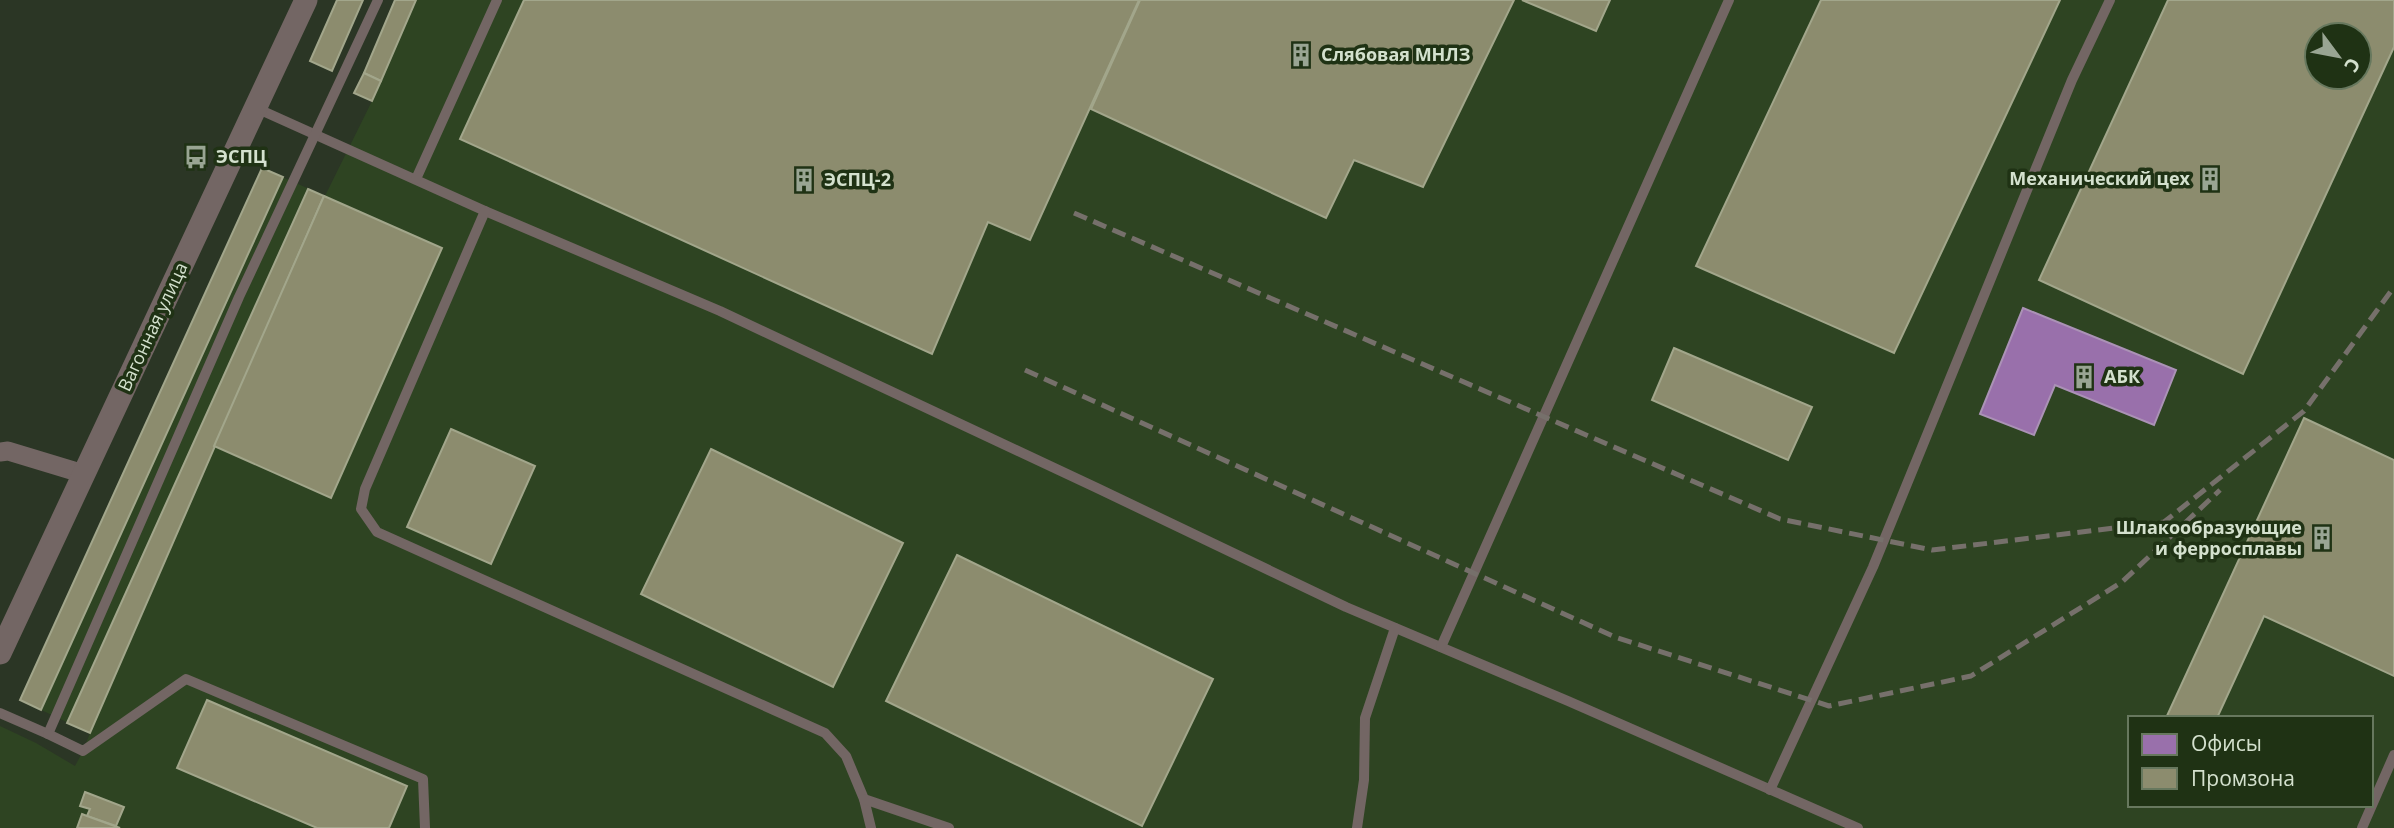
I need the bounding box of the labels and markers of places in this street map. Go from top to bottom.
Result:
building icon: Слябовая МНЛЗ [1287,41,1315,69]
place label: Слябовая МНЛЗ [1321,42,1470,66]
bus stop icon: ЭСПЦ [182,143,210,171]
place label: ЭСПЦ [216,144,267,168]
building icon: Механический цех [2196,165,2224,193]
building icon: ЭСПЦ-2 [790,166,818,194]
place label: Механический цех [2009,166,2191,190]
place label: ЭСПЦ-2 [824,167,891,191]
building icon: АБК [2070,363,2098,391]
place label: АБК [2104,364,2141,388]
place label: Шлакообразующие и ферросплавы [2116,515,2302,560]
building icon: Шлакообразующие и ферросплавы [2308,524,2336,552]

